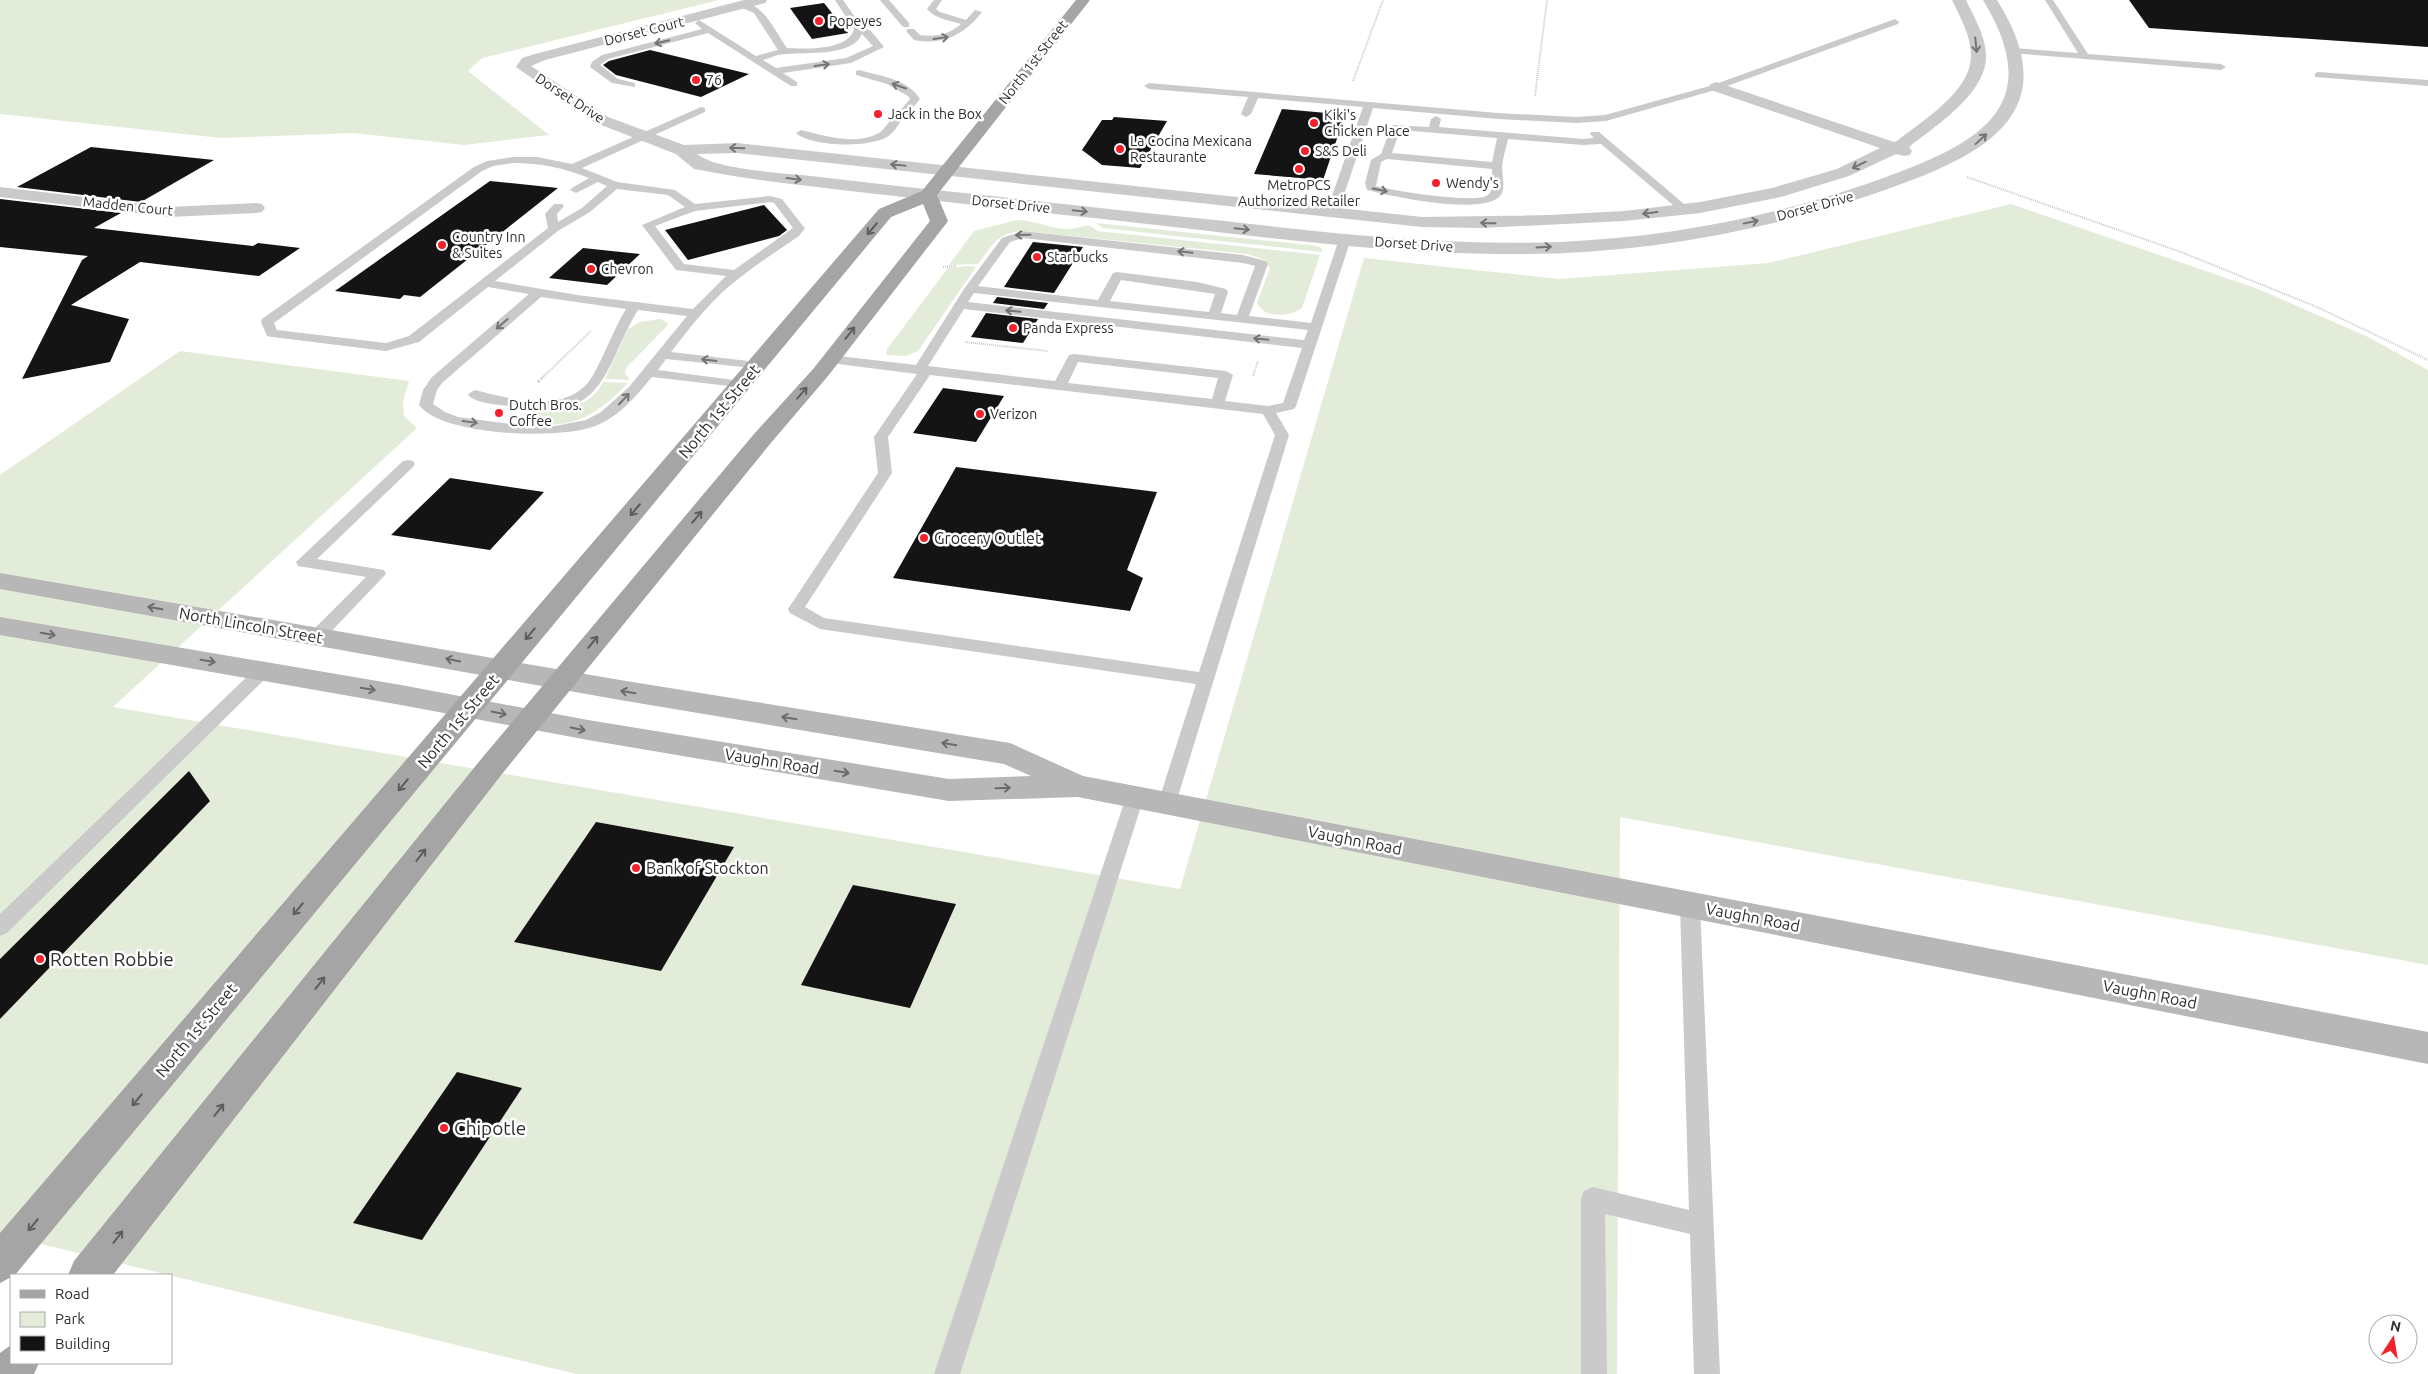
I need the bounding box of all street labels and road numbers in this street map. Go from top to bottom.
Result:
street label: Dorset Court [603,13,686,49]
street label: North 1st Street [995,17,1071,107]
street label: Dorset Drive [533,70,607,126]
street label: Dorset Drive [1775,188,1855,224]
street label: Dorset Drive [971,192,1051,216]
street label: Madden Court [82,193,174,219]
street label: Dorset Drive [1374,233,1454,255]
street label: North 1st Street [675,360,764,461]
street label: North Lincoln Street [178,604,325,647]
street label: North 1st Street [414,670,503,771]
street label: Vaughn Road [724,745,820,777]
street label: Vaughn Road [1307,822,1403,858]
street label: Vaughn Road [1705,899,1801,935]
street label: Vaughn Road [2102,976,2198,1012]
street label: North 1st Street [152,979,241,1080]

